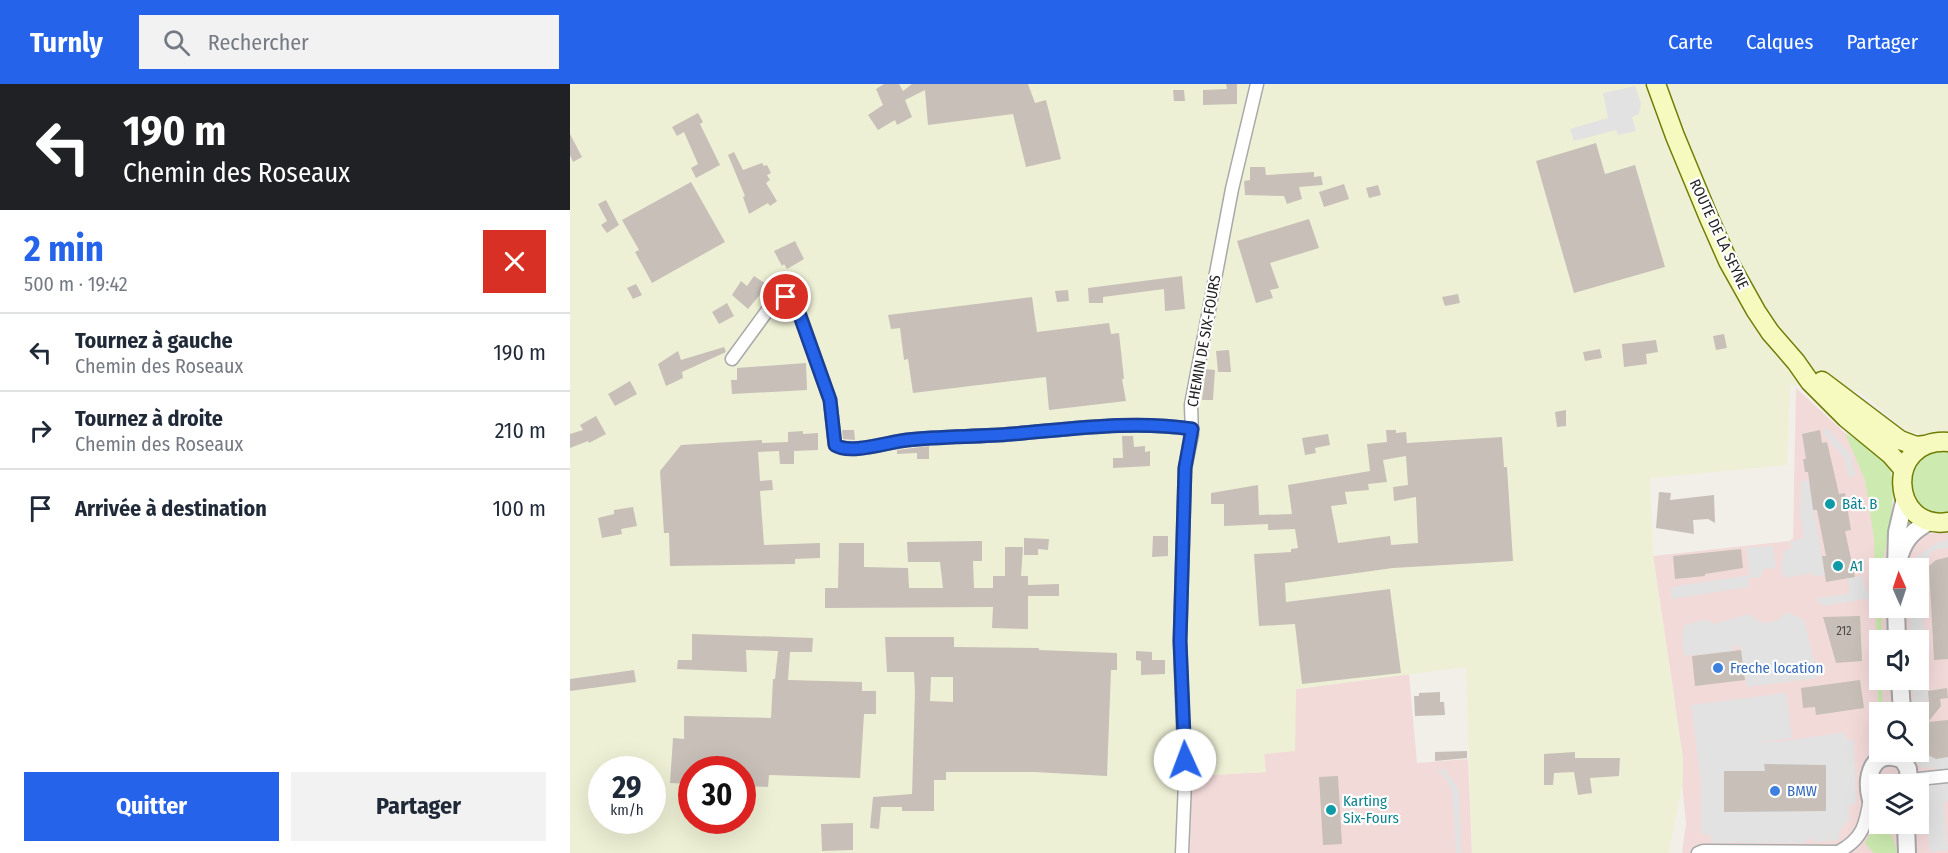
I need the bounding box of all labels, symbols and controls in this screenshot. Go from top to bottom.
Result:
search box [139,15,559,69]
text: Turnly [30,26,103,59]
icon: search [160,26,193,59]
text: Rechercher [208,29,309,56]
text: Carte [1668,29,1713,55]
text: Calques [1746,29,1813,55]
text: Partager [1846,29,1918,55]
text: 190 m [123,106,226,156]
icon: left [24,108,102,186]
text: Chemin des Roseaux [123,157,350,189]
street label: ROUTE DE LA SEYNE [1686,176,1752,292]
text: 2 min [24,227,104,271]
button: close [483,230,546,293]
pin [760,271,811,322]
text: 500 m · 19:42 [24,272,128,296]
street label: CHEMIN DE SIX-FOURS [1183,273,1225,409]
icon: arrive [769,280,802,313]
text: Tournez à gauche [75,327,233,354]
icon: left [24,336,57,369]
text: 190 m [493,339,546,366]
text: Chemin des Roseaux [75,354,243,378]
text: Tournez à droite [75,405,223,432]
icon: right [24,414,57,447]
text: 210 m [495,417,546,444]
text: Chemin des Roseaux [75,432,243,456]
icon: arrive [24,492,57,525]
text: Arrivée à destination [75,495,267,522]
text: 100 m [492,495,546,522]
place label: Bât. B [1842,495,1877,513]
marker: Bât. B [1823,497,1837,511]
place label: A1 [1850,557,1863,575]
north arrow [1869,558,1929,618]
map controls [1869,558,1929,834]
marker: A1 [1831,559,1845,573]
house number: 212 [1836,624,1852,638]
button: sound [1869,630,1929,690]
place label: Freche location [1730,659,1823,677]
marker: Freche location [1711,661,1725,675]
button: search [1869,702,1929,762]
position arrow [1153,728,1217,792]
speed limit sign: 30 [678,756,756,834]
text: 29 [612,770,642,806]
button: Quitter [24,772,279,841]
button: Partager [291,772,546,841]
button: layers [1869,774,1929,834]
place label: BMW [1787,782,1817,800]
marker: BMW [1768,784,1782,798]
place label: Karting Six-Fours [1343,792,1399,827]
text: km/h [610,801,644,819]
marker: Karting Six-Fours [1324,803,1338,817]

